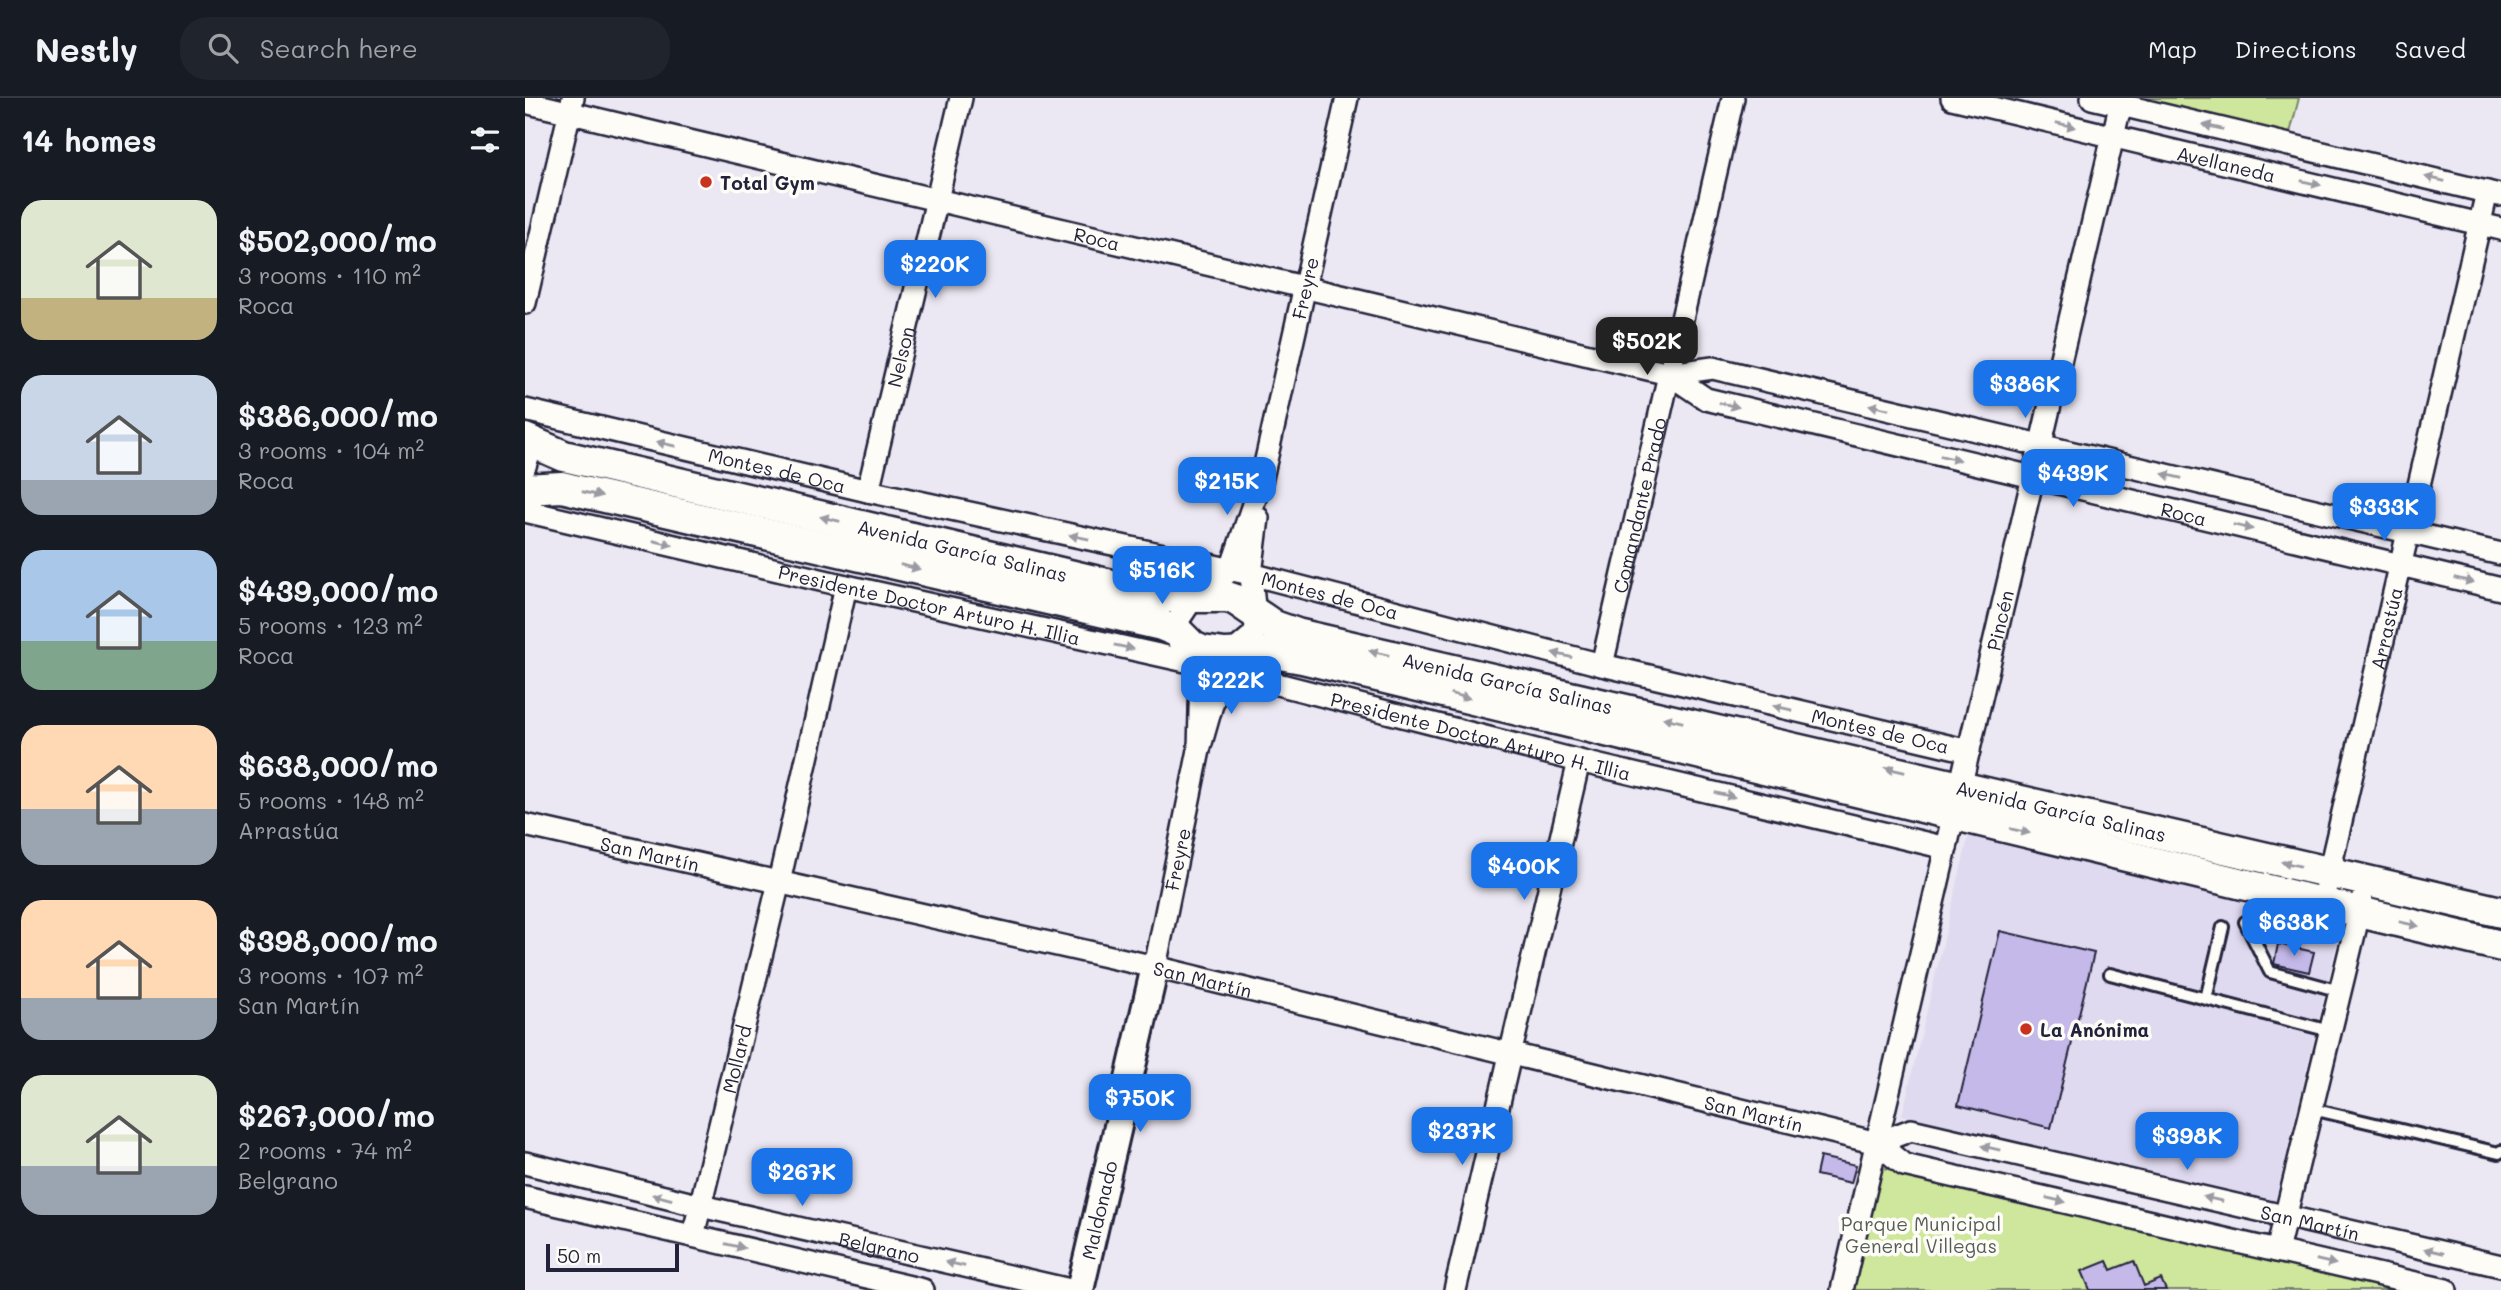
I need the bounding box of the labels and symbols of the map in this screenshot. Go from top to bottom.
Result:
one-way arrow [2055,120,2077,131]
one-way arrow [2202,121,2224,132]
street label: Avellaneda [2174,140,2278,187]
place label: Total Gym [720,170,815,195]
one-way arrow [2424,173,2446,184]
marker: Total Gym [698,174,714,190]
one-way arrow [2300,178,2322,189]
street label: Roca [1072,220,1123,256]
pin: $220K [886,240,984,300]
street label: Freyre [1285,254,1324,322]
pin: $502K [1598,317,1696,377]
street label: Nelson [881,324,919,390]
pin: $386K [1976,360,2074,420]
one-way arrow [1718,400,1740,411]
one-way arrow [1868,401,1890,412]
street label: Comandante Prado [1607,415,1671,595]
one-way arrow [655,438,677,449]
street label: Montes de Oca [706,441,848,498]
pin: $439K [2024,450,2122,509]
one-way arrow [1939,453,1961,464]
pin: $215K [1178,458,1276,517]
one-way arrow [2161,470,2183,481]
pin: $333K [2335,484,2433,543]
one-way arrow [581,488,603,499]
street label: Roca [2158,496,2209,531]
one-way arrow [819,513,841,524]
street label: Avenida García Salinas [855,513,1070,587]
one-way arrow [2232,522,2254,533]
one-way arrow [1068,531,1090,542]
one-way arrow [652,538,674,549]
pin: $516K [1113,546,1211,606]
street label: Presidente Doctor Arturo H. Illia [776,558,1083,650]
one-way arrow [899,561,921,572]
street label: Montes de Oca [1259,565,1401,624]
one-way arrow [2453,575,2475,586]
street label: Arrastúa [2364,585,2407,672]
street label: Pincén [1980,587,2019,653]
one-way arrow [1113,642,1135,653]
street label: Avenida García Salinas [1400,646,1615,719]
one-way arrow [1368,647,1390,658]
one-way arrow [1551,649,1572,659]
pin: $222K [1182,656,1280,716]
street label: Presidente Doctor Arturo H. Illia [1328,686,1633,785]
one-way arrow [1449,691,1471,702]
one-way arrow [1772,702,1794,713]
street label: Montes de Oca [1809,702,1952,758]
one-way arrow [1662,714,1684,725]
one-way arrow [1884,765,1906,776]
street label: Avenida García Salinas [1954,774,2169,847]
one-way arrow [1714,790,1736,801]
street label: Freyre [1158,826,1195,893]
one-way arrow [2009,826,2031,837]
street label: San Martín [598,830,702,876]
pin: $400K [1475,842,1573,902]
one-way arrow [2280,858,2302,869]
pin: $638K [2245,898,2343,958]
one-way arrow [2398,918,2420,929]
street label: San Martín [1151,955,1255,1003]
place label: La Anónima [2040,1017,2149,1042]
marker: La Anónima [2018,1021,2034,1037]
street label: Mollard [716,1022,756,1096]
pin: $750K [1091,1074,1189,1134]
street label: San Martín [1702,1089,1805,1137]
pin: $237K [1413,1108,1511,1167]
pin: $398K [2138,1112,2236,1172]
one-way arrow [1980,1143,2002,1154]
pin: $267K [753,1148,851,1208]
street label: Maldonado [1075,1158,1122,1262]
one-way arrow [651,1191,673,1202]
one-way arrow [2202,1194,2224,1205]
one-way arrow [2045,1195,2067,1206]
street label: San Martín [2258,1199,2362,1245]
park label: Parque Municipal General Villegas [1841,1211,2001,1258]
street label: Belgrano [836,1225,922,1268]
scale bar [546,1241,679,1273]
one-way arrow [724,1241,746,1252]
one-way arrow [2423,1245,2445,1256]
one-way arrow [2315,1257,2337,1268]
one-way arrow [944,1258,966,1269]

